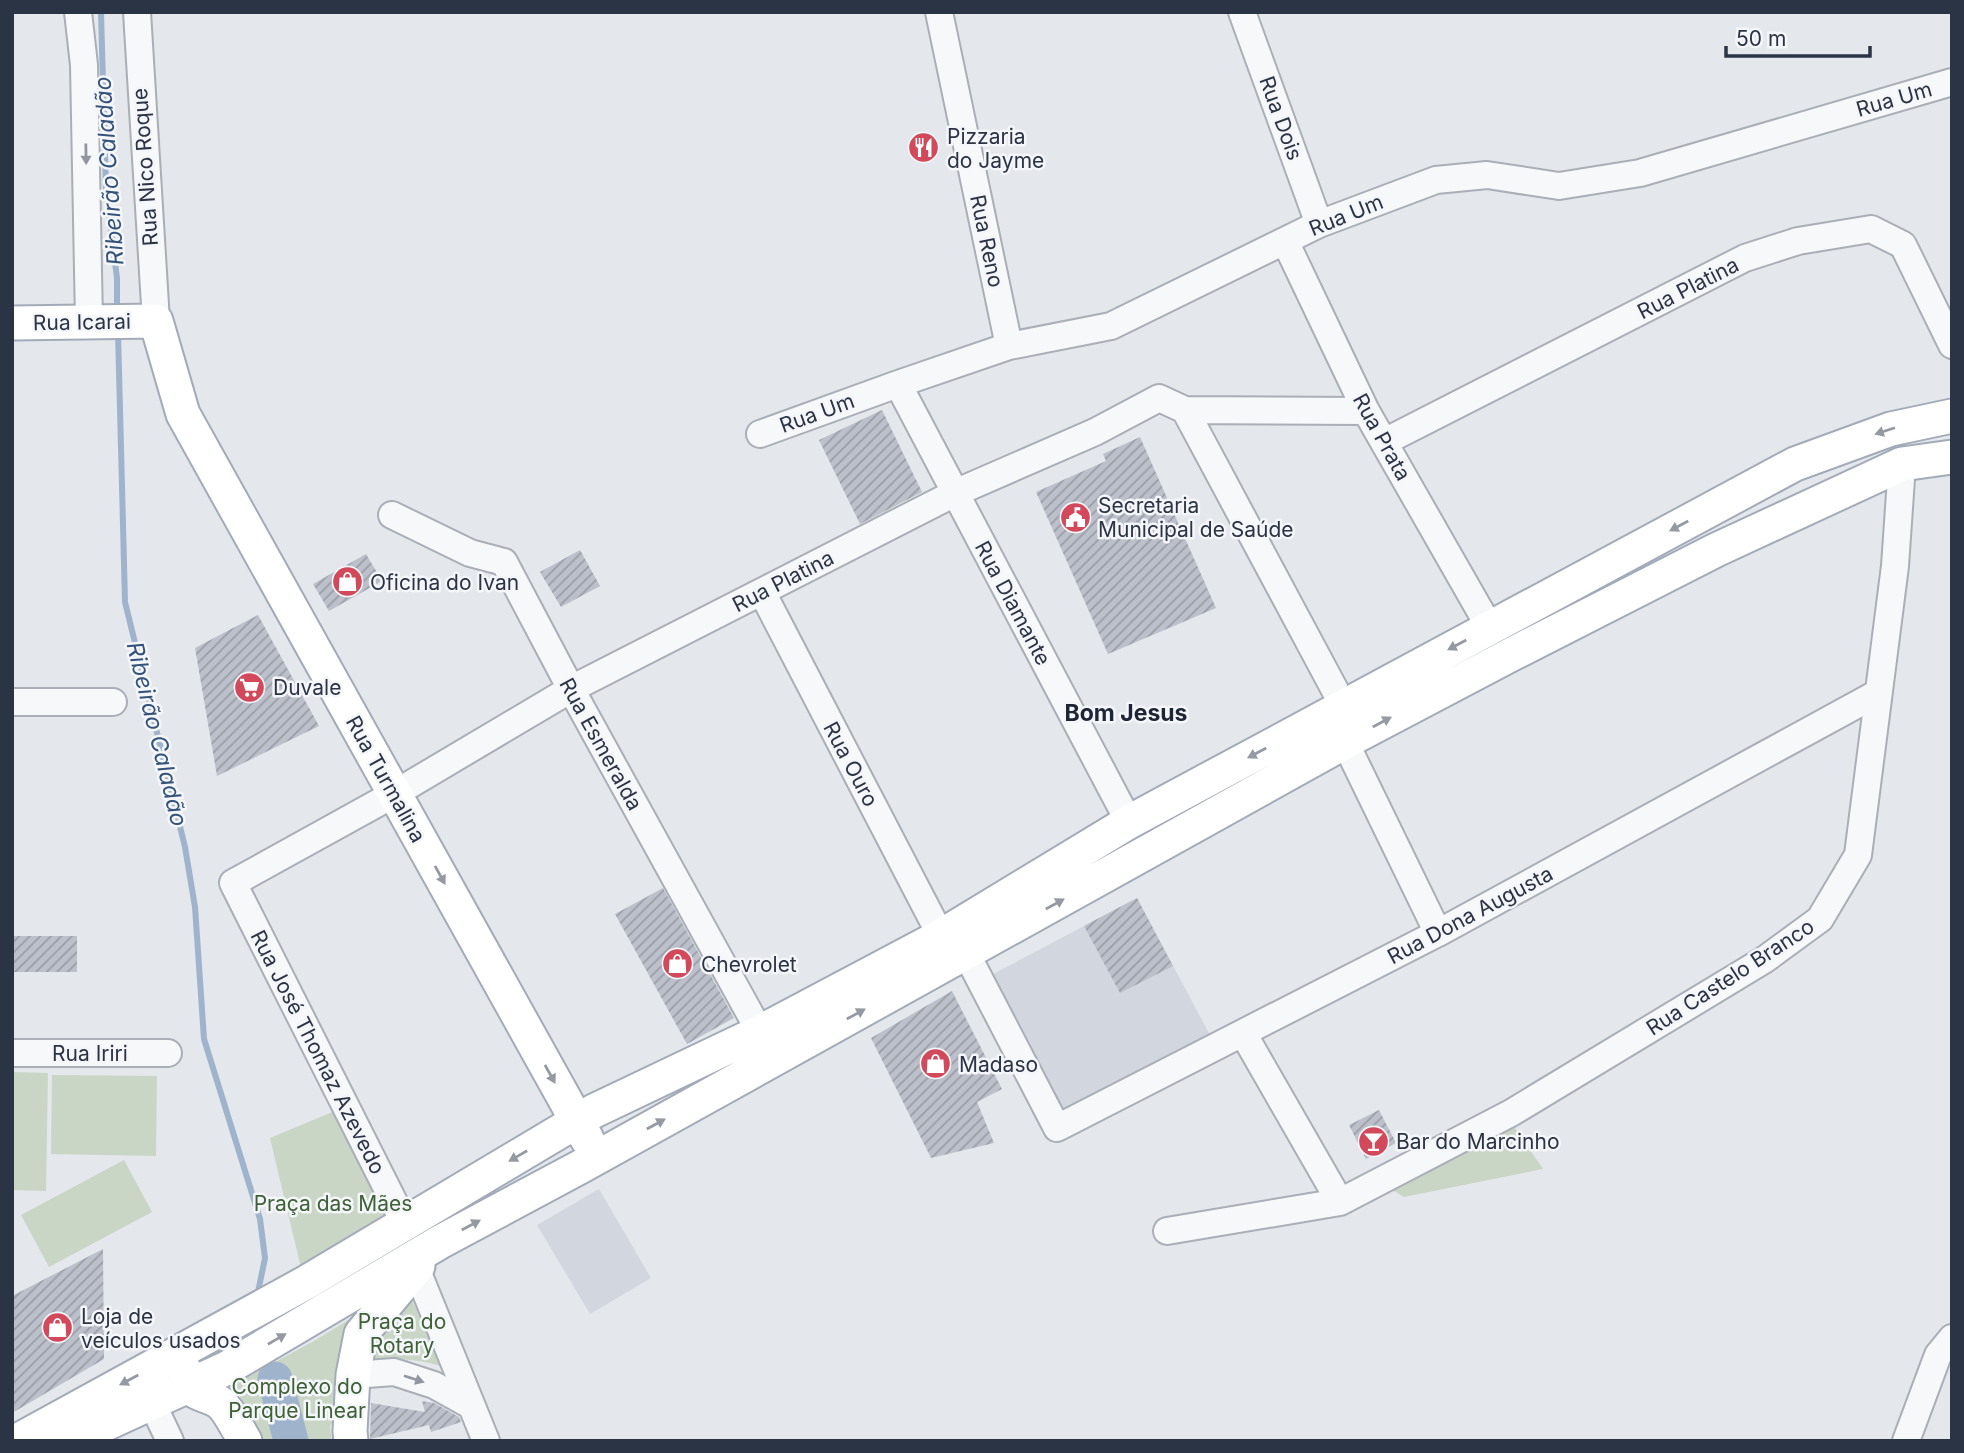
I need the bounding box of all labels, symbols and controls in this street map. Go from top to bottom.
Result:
scale bar [1726,14,1870,58]
text: 50 m [1736,26,1786,51]
street label: Rua Dois [1254,73,1308,163]
water label: Ribeirão Caladão [88,76,130,266]
street label: Rua Um [1853,76,1935,122]
street label: Rua Nico Roque [127,87,163,247]
place label: Pizzaria do Jayme [947,124,1044,173]
restaurant icon: Pizzaria do Jayme [907,131,941,165]
one-way arrow [80,143,91,165]
street label: Rua Um [1305,189,1387,241]
street label: Rua Reno [965,192,1009,290]
street label: Rua Platina [1633,252,1743,324]
street label: Rua Icarai [33,309,131,335]
street label: Rua Um [776,388,858,438]
street label: Rua Prata [1348,389,1416,485]
one-way arrow [1875,426,1896,437]
place label: Secretaria Municipal de Saúde [1098,493,1294,542]
public building icon: Secretaria Municipal de Saúde [1058,500,1092,534]
one-way arrow [1669,520,1689,532]
street label: Rua Diamante [970,537,1056,669]
street label: Rua Platina [728,545,838,617]
shop icon: Oficina do Ivan [330,565,364,599]
place label: Oficina do Ivan [370,570,519,595]
water label: Ribeirão Caladão [121,639,193,829]
one-way arrow [1447,640,1467,651]
supermarket icon: Duvale [233,670,267,704]
street label: Rua Esmeralda [554,673,648,815]
place label: Duvale [273,675,341,700]
district label: Bom Jesus [1065,699,1188,727]
street label: Rua Turmalina [341,711,431,847]
street label: Rua Ouro [818,717,884,811]
one-way arrow [1372,717,1392,728]
one-way arrow [1247,748,1267,759]
street label: Rua Dona Augusta [1383,861,1557,969]
one-way arrow [434,865,445,885]
one-way arrow [1045,898,1064,910]
street label: Rua Castelo Branco [1642,913,1818,1041]
street label: Rua José Thomaz Azevedo [245,926,391,1178]
shop icon: Chevrolet [661,947,695,981]
place label: Chevrolet [701,952,797,977]
one-way arrow [846,1008,865,1020]
street label: Rua Iriri [52,1041,128,1066]
shop icon: Madaso [919,1047,953,1081]
place label: Madaso [959,1052,1038,1077]
one-way arrow [544,1064,556,1084]
one-way arrow [647,1118,666,1130]
bar icon: Bar do Marcinho [1356,1124,1390,1158]
place label: Bar do Marcinho [1396,1129,1560,1154]
one-way arrow [508,1150,527,1162]
park label: Praça das Mães [254,1191,412,1216]
one-way arrow [461,1220,481,1231]
place label: Loja de veículos usados [81,1304,241,1353]
park label: Praça do Rotary [358,1309,446,1358]
shop icon: Loja de veículos usados [41,1311,75,1345]
one-way arrow [268,1333,287,1345]
park label: Complexo do Parque Linear [228,1374,366,1423]
one-way arrow [404,1374,425,1384]
one-way arrow [119,1375,139,1386]

